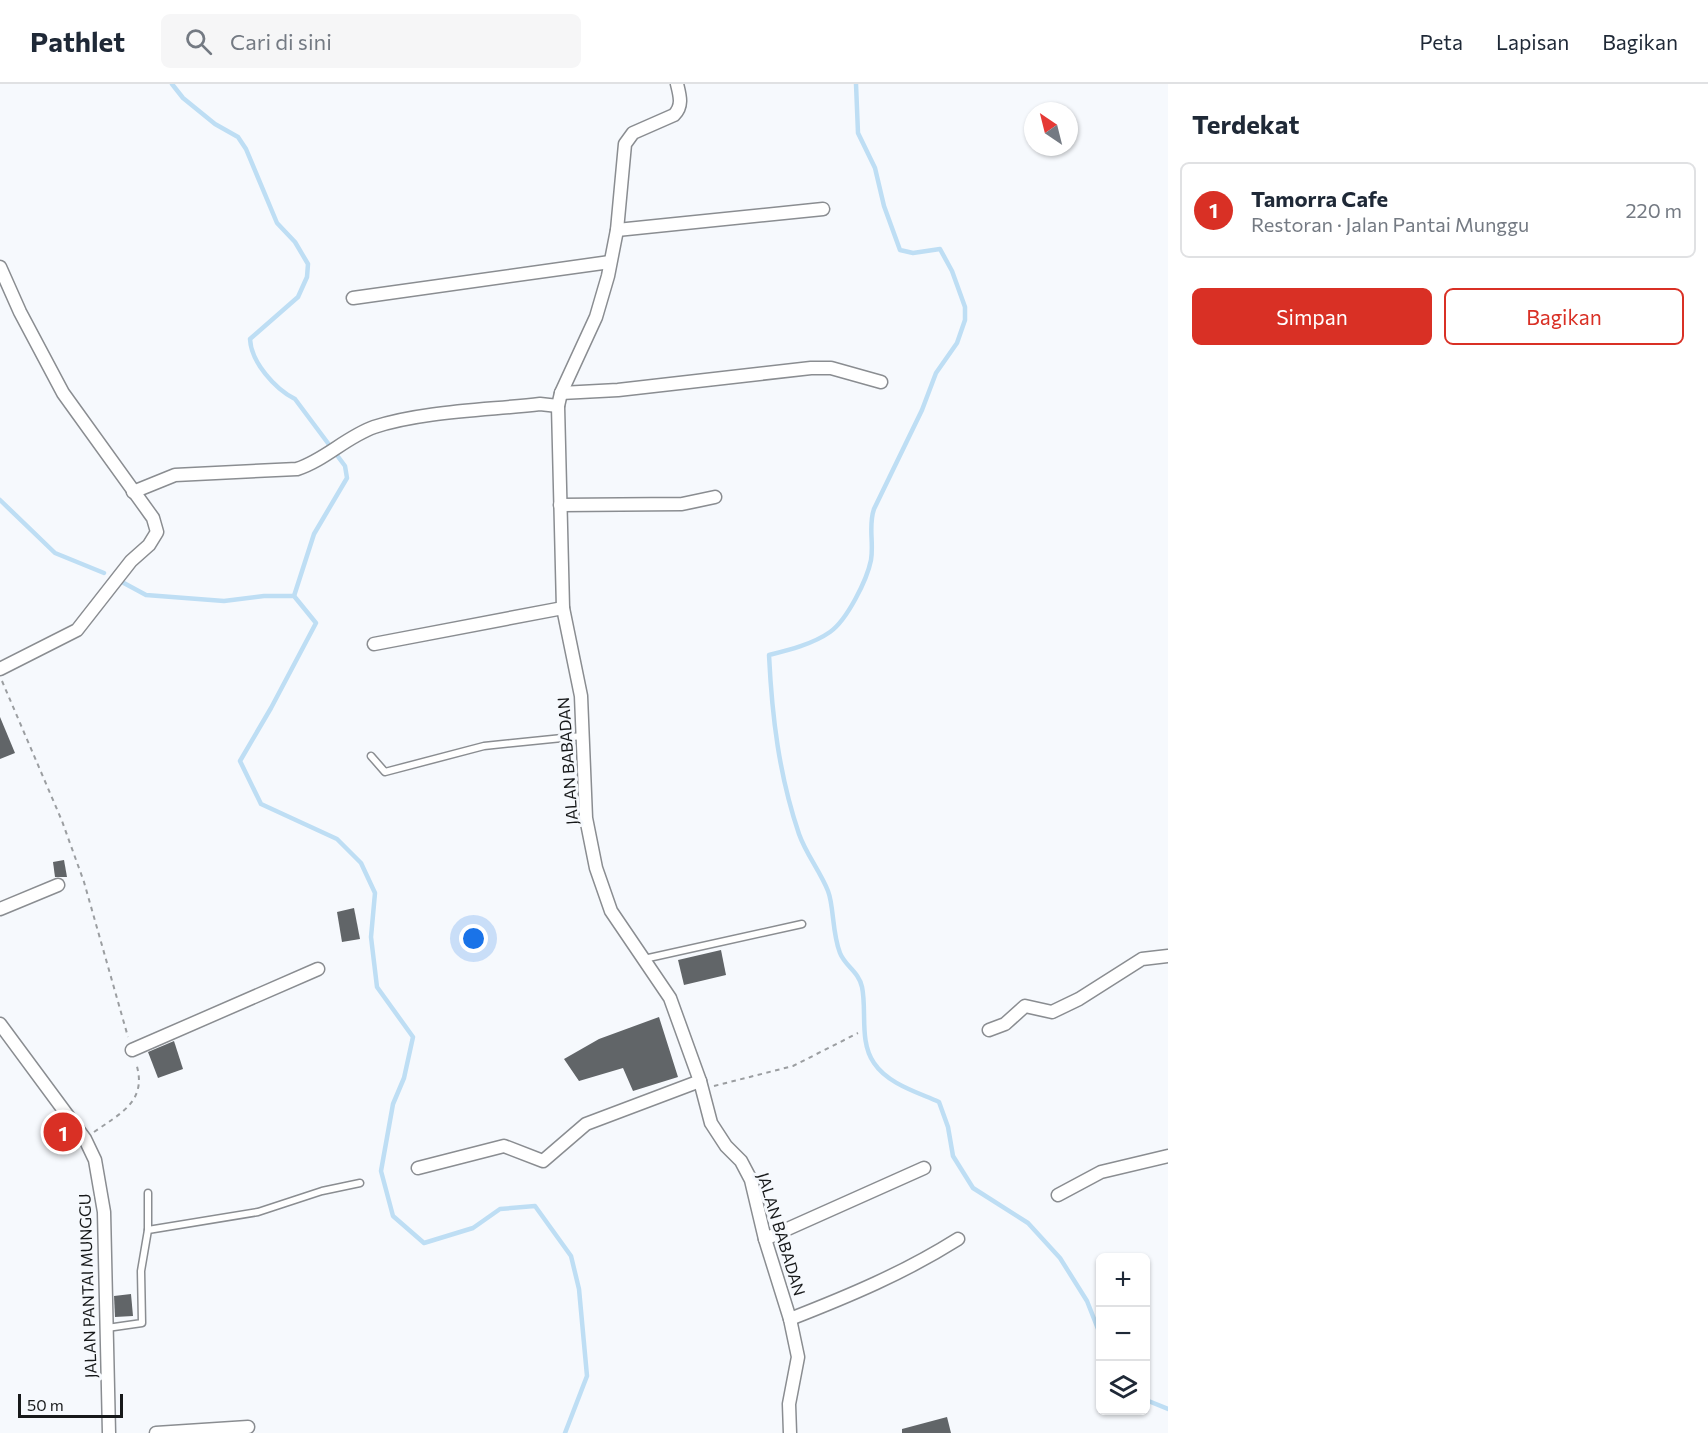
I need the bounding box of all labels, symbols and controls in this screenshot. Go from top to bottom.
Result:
search box [161,14,581,68]
text: Pathlet [30,24,125,58]
icon: search [182,25,215,58]
text: Cari di sini [230,28,332,55]
text: Peta [1420,29,1463,54]
text: Lapisan [1496,29,1569,54]
text: Bagikan [1602,29,1678,54]
north arrow [1024,102,1078,156]
text: Terdekat [1192,108,1299,139]
text: Tamorra Cafe [1251,185,1388,212]
text: 1 [1209,198,1218,222]
text: 220 m [1626,198,1682,222]
text: Restoran · Jalan Pantai Munggu [1251,212,1529,236]
button: Simpan [1192,288,1432,345]
button: Bagikan [1444,288,1684,345]
street label: JALAN BABADAN [553,696,581,826]
your location [459,924,488,953]
pin: 1 [44,1110,82,1154]
street label: JALAN BABADAN [754,1170,810,1298]
street label: JALAN PANTAI MUNGGU [74,1193,100,1379]
map controls [1096,1253,1150,1415]
button: + [1096,1253,1150,1307]
button: − [1096,1307,1150,1361]
button: layers [1096,1361,1150,1415]
scale bar [18,1391,123,1418]
text: 50 m [27,1395,64,1414]

